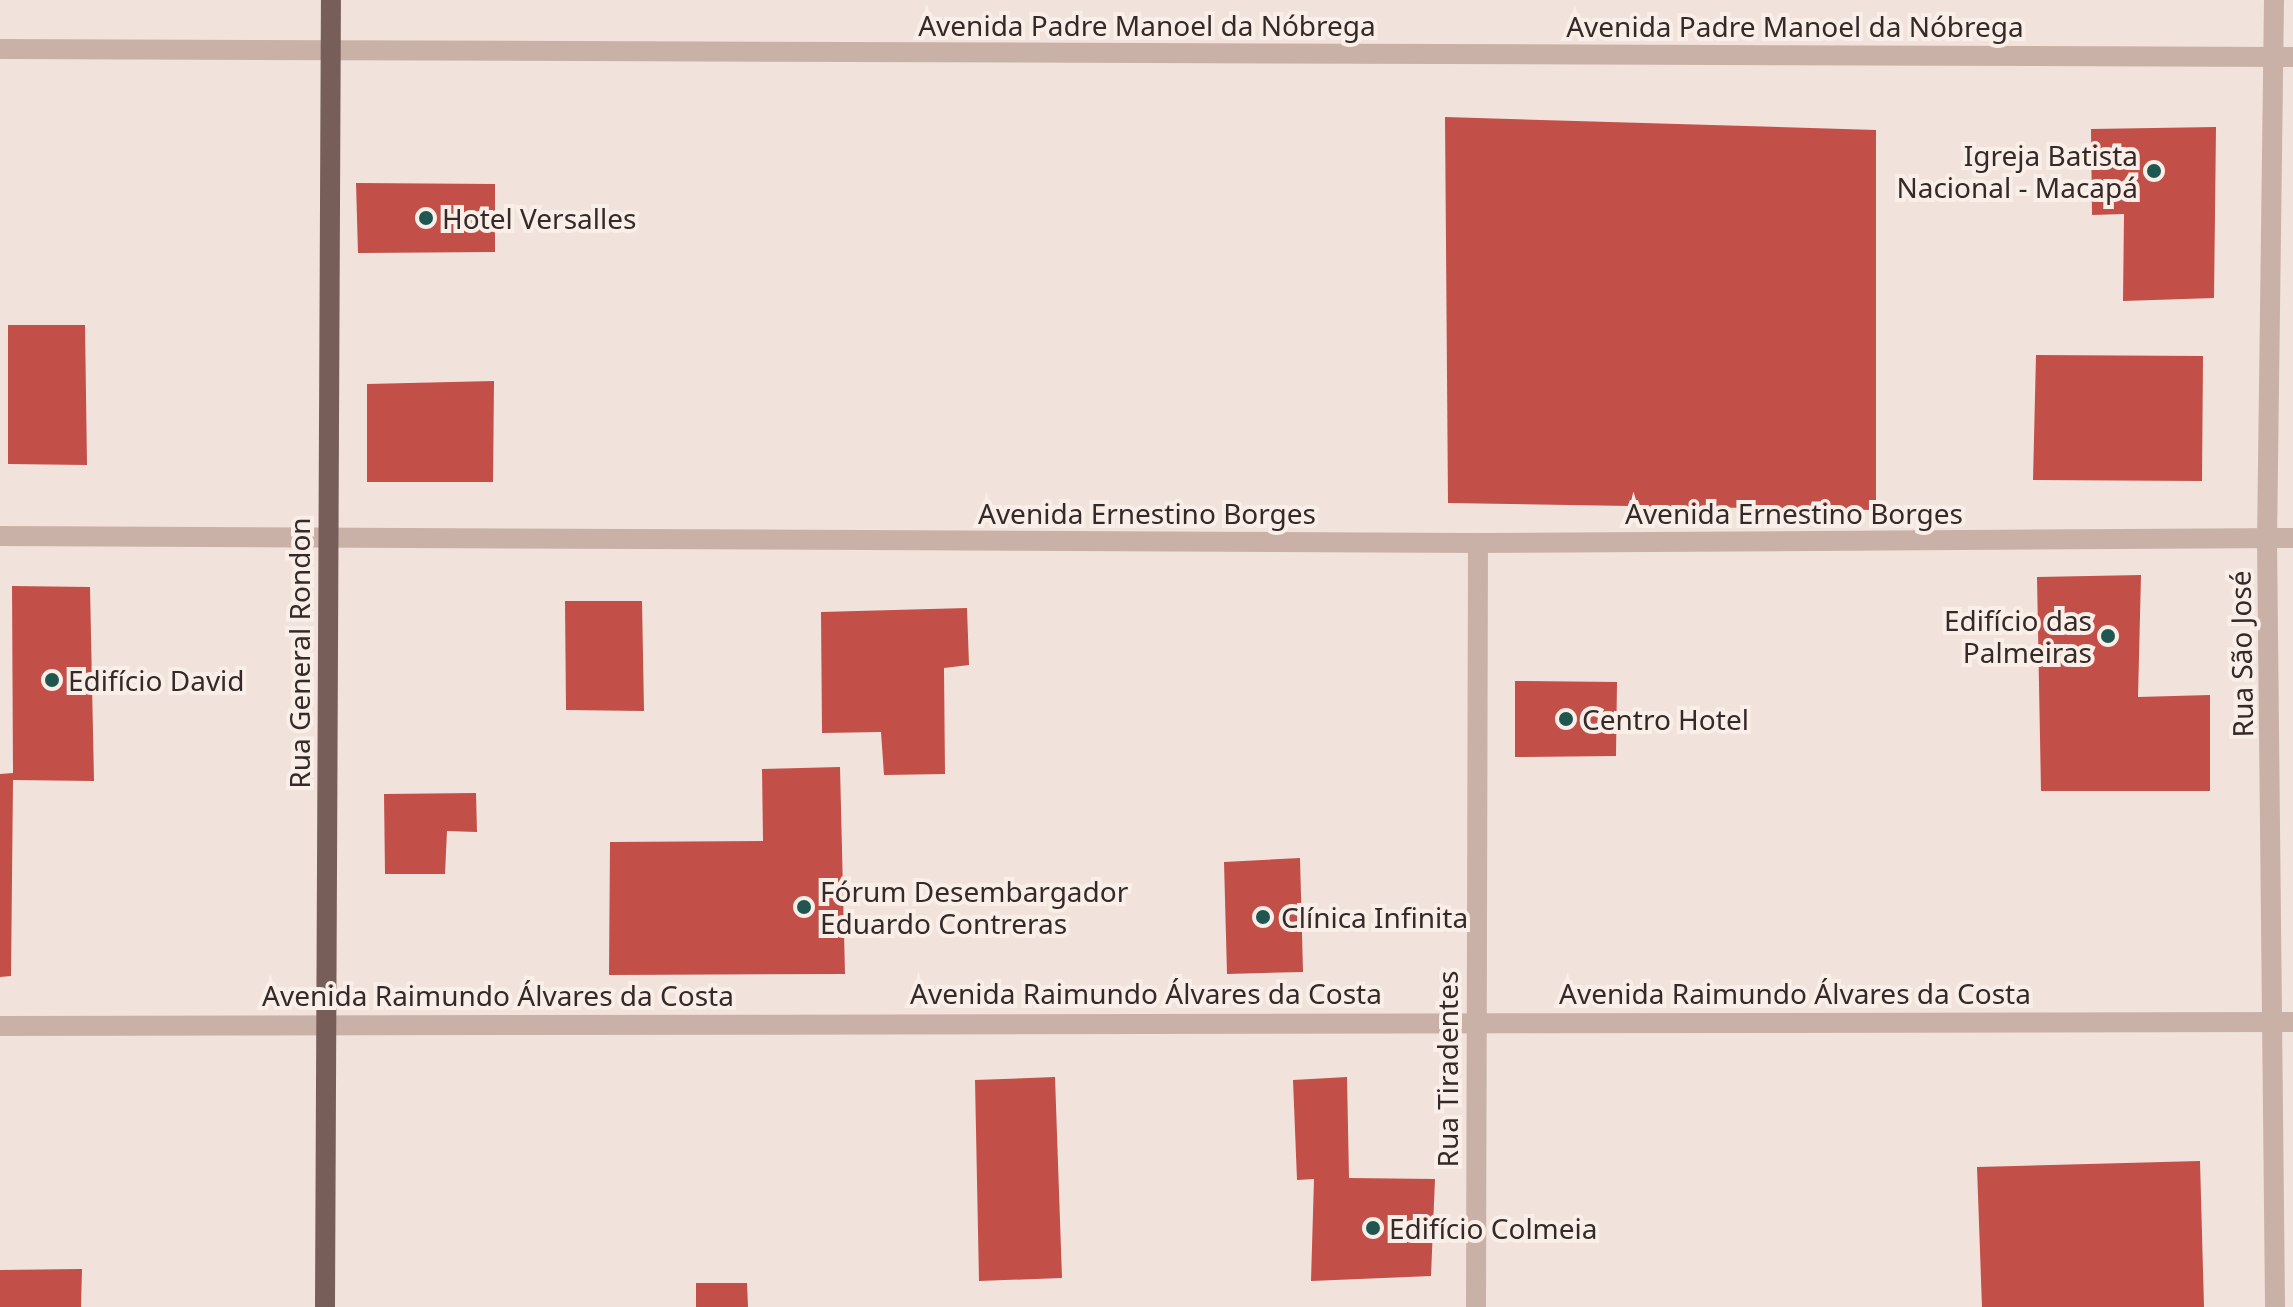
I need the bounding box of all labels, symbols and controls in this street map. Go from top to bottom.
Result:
street label: Avenida Padre Manoel da Nóbrega [918,8,1376,42]
street label: Avenida Padre Manoel da Nóbrega [1566,9,2024,43]
place label: Igreja Batista Nacional - Macapá [1896,138,2138,204]
marker: Igreja Batista Nacional - Macapá [2145,162,2163,180]
place label: Hotel Versalles [442,201,636,235]
marker: Hotel Versalles [417,209,435,227]
street label: Avenida Ernestino Borges [978,496,1316,530]
street label: Avenida Ernestino Borges [1625,496,1963,530]
street label: Rua General Rondon [282,517,316,789]
street label: Rua São José [2223,570,2259,738]
place label: Edifício das Palmeiras [1944,603,2092,669]
marker: Edifício das Palmeiras [2099,627,2117,645]
place label: Edifício David [68,663,245,697]
marker: Edifício David [43,671,61,689]
place label: Centro Hotel [1582,702,1749,736]
marker: Centro Hotel [1557,710,1575,728]
place label: Fórum Desembargador Eduardo Contreras [820,874,1128,940]
marker: Fórum Desembargador Eduardo Contreras [795,898,813,916]
place label: Clínica Infinita [1281,900,1468,934]
marker: Clínica Infinita [1252,906,1274,928]
street label: Rua Tiradentes [1430,971,1464,1167]
street label: Avenida Raimundo Álvares da Costa [910,976,1382,1010]
street label: Avenida Raimundo Álvares da Costa [1559,976,2031,1010]
street label: Avenida Raimundo Álvares da Costa [262,978,734,1012]
place label: Edifício Colmeia [1389,1211,1598,1245]
marker: Edifício Colmeia [1364,1219,1382,1237]

